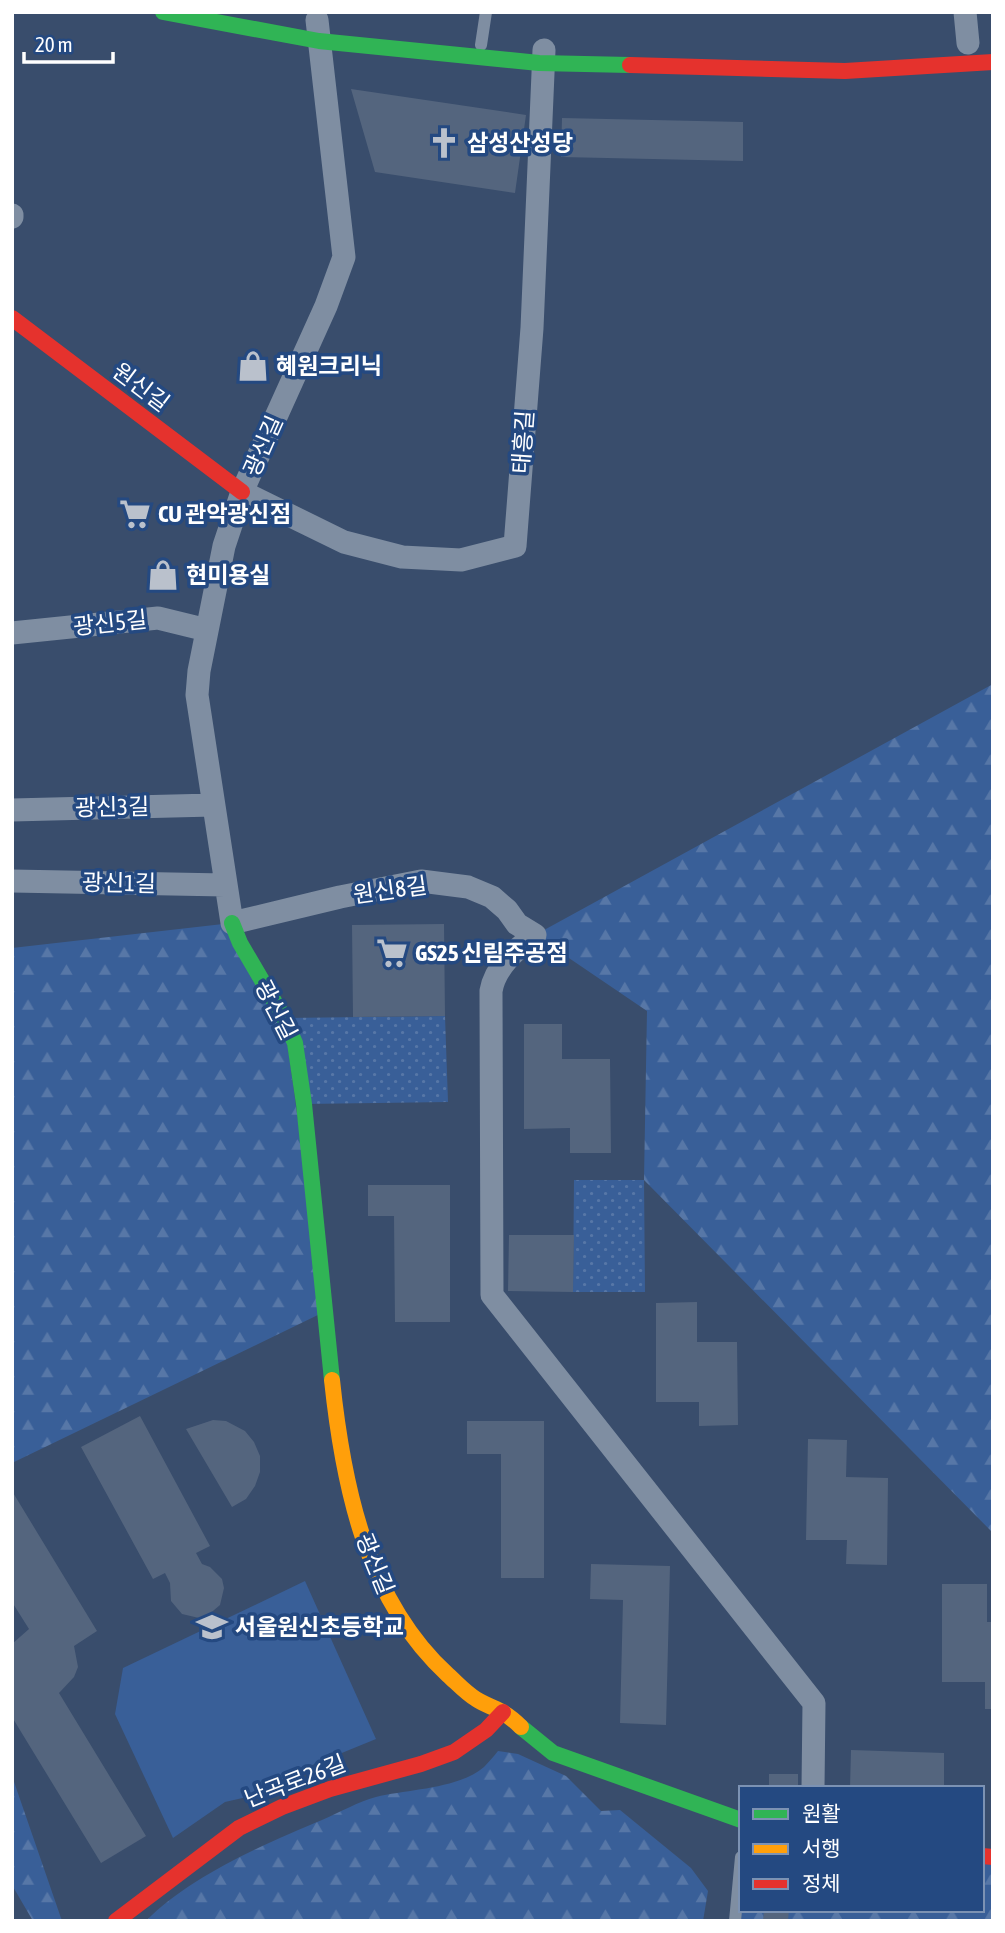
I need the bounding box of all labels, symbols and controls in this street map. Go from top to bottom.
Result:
scale bar [24,21,114,65]
text: 20 m [35,32,73,56]
church icon: 삼성산성당 [427,126,461,160]
place label: 삼성산성당 [467,130,573,156]
shop icon: 혜원크리닉 [236,349,270,383]
place label: 혜원크리닉 [276,353,382,379]
street label: 원신길 [108,358,174,416]
street label: 태흥길 [508,409,538,475]
street label: 광신길 [238,412,288,480]
supermarket icon: CU 관악광신점 [118,497,152,531]
place label: CU 관악광신점 [158,501,291,527]
shop icon: 현미용실 [146,558,180,592]
place label: 현미용실 [186,562,271,588]
street label: 광신5길 [72,606,148,640]
street label: 광신3길 [75,793,149,821]
street label: 광신1길 [82,869,156,897]
street label: 원신8길 [351,872,429,908]
supermarket icon: GS25 신림주공점 [375,936,409,970]
place label: GS25 신림주공점 [415,940,567,966]
street label: 광신길 [250,976,302,1044]
street label: 광신길 [351,1530,399,1598]
school or university icon: 서울원신초등학교 [195,1610,229,1644]
place label: 서울원신초등학교 [235,1614,404,1640]
street label: 난곡로26길 [241,1750,349,1812]
legend [739,1786,984,1912]
text: 원활 [802,1801,841,1825]
text: 서행 [802,1836,841,1860]
text: 정체 [802,1871,841,1895]

